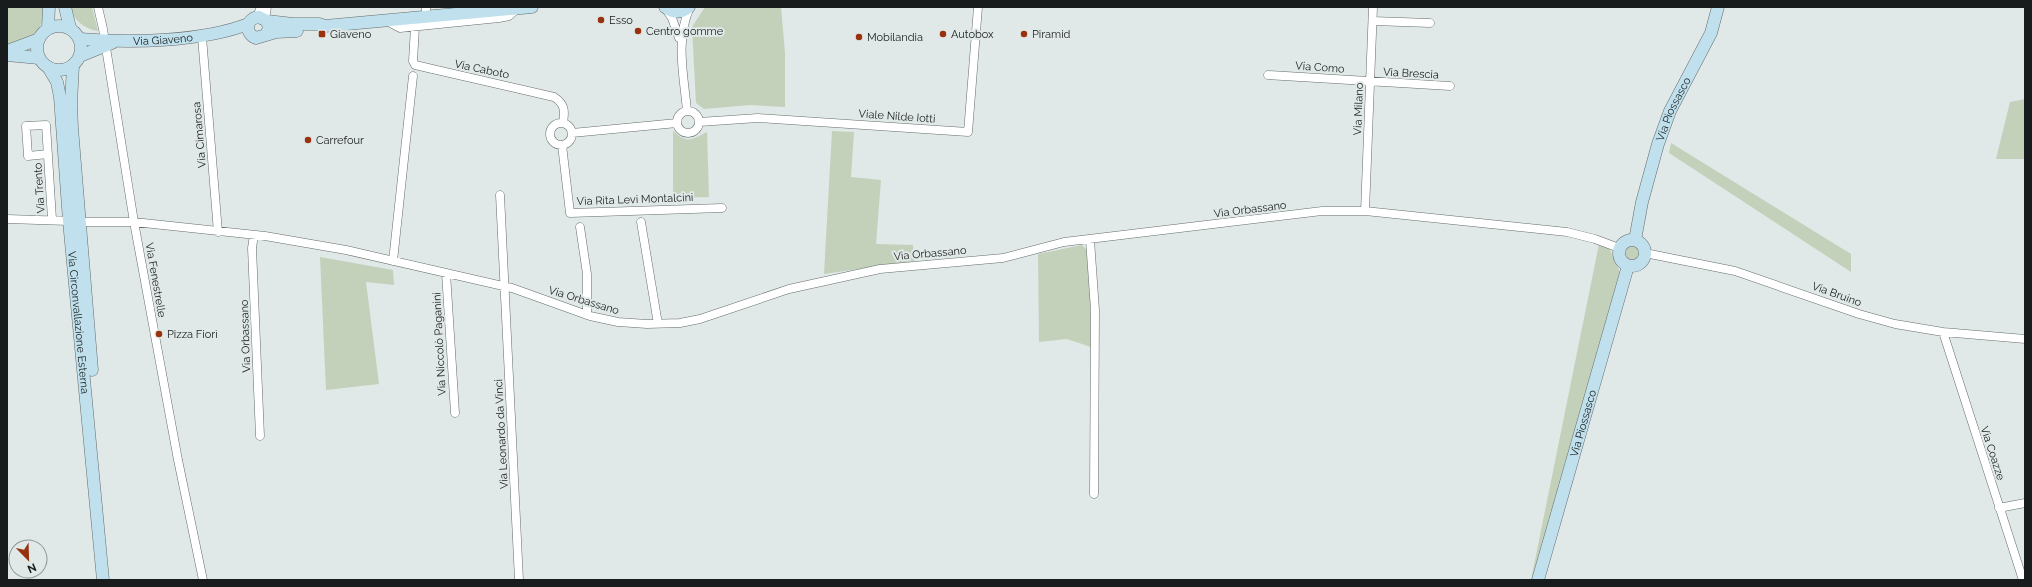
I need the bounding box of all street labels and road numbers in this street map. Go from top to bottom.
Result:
street label: Via Giaveno [133,31,194,48]
street label: Via Caboto [453,57,511,82]
street label: Via Como [1295,59,1346,76]
street label: Via Brescia [1383,66,1439,81]
street label: Via Piossasco [1654,75,1694,143]
street label: Via Milano [1351,82,1366,136]
street label: Via Cimarosa [190,101,209,169]
street label: Viale Nilde Iotti [858,107,936,126]
street label: Via Trento [31,162,48,214]
street label: Via Rita Levi Montalcini [576,191,694,208]
street label: Via Orbassano [1213,199,1288,220]
street label: Via Fenestrelle [143,242,169,319]
street label: Via Orbassano [893,244,967,263]
street label: Via Circonvallazione Esterna [65,251,91,394]
street label: Via Bruino [1810,280,1864,310]
street label: Via Orbassano [547,284,621,318]
street label: Via Niccolò Paganini [430,292,449,396]
street label: Via Orbassano [238,299,253,373]
street label: Via Leonardo da Vinci [492,379,511,489]
street label: Via Piossasco [1568,388,1599,458]
street label: Via Coazze [1978,425,2008,482]

